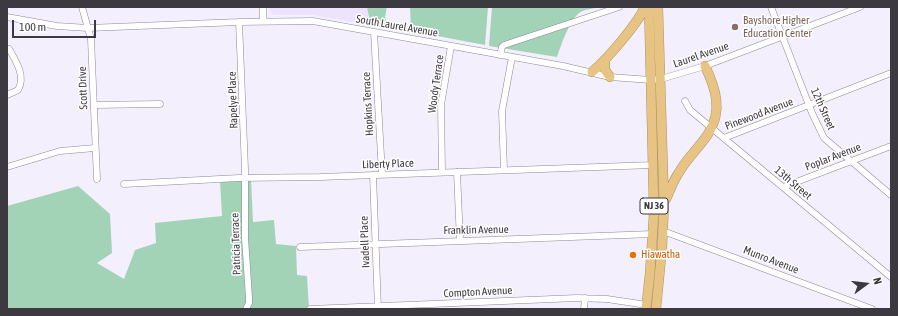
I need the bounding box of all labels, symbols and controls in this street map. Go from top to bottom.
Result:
scale bar [14,12,98,38]
street label: South Laurel Avenue [355,12,439,40]
place label: Bayshore Higher Education Center [743,14,812,40]
text: 100 m [19,20,46,34]
marker: Bayshore Higher Education Center [730,22,740,32]
street label: Laurel Avenue [672,39,730,71]
street label: Woody Terrace [425,54,447,114]
street label: Scott Drive [76,66,90,110]
street label: Rapelye Place [225,71,241,129]
street label: Hopkins Terrace [360,72,376,136]
street label: 12th Street [808,86,838,132]
street label: Pinewood Avenue [723,95,795,133]
street label: Poplar Avenue [803,140,863,174]
street label: Liberty Place [362,156,414,172]
street label: 13th Street [772,164,814,202]
road number: NJ 36 [640,198,668,214]
street label: Patricia Terrace [228,213,244,275]
street label: Ivadell Place [357,216,373,268]
street label: Franklin Avenue [443,223,509,237]
street label: Munro Avenue [741,243,801,277]
place label: Hiawatha [641,248,680,262]
marker: Hiawatha [628,250,638,260]
north arrow [846,264,886,304]
text: N [871,276,884,286]
street label: Compton Avenue [443,284,513,300]

